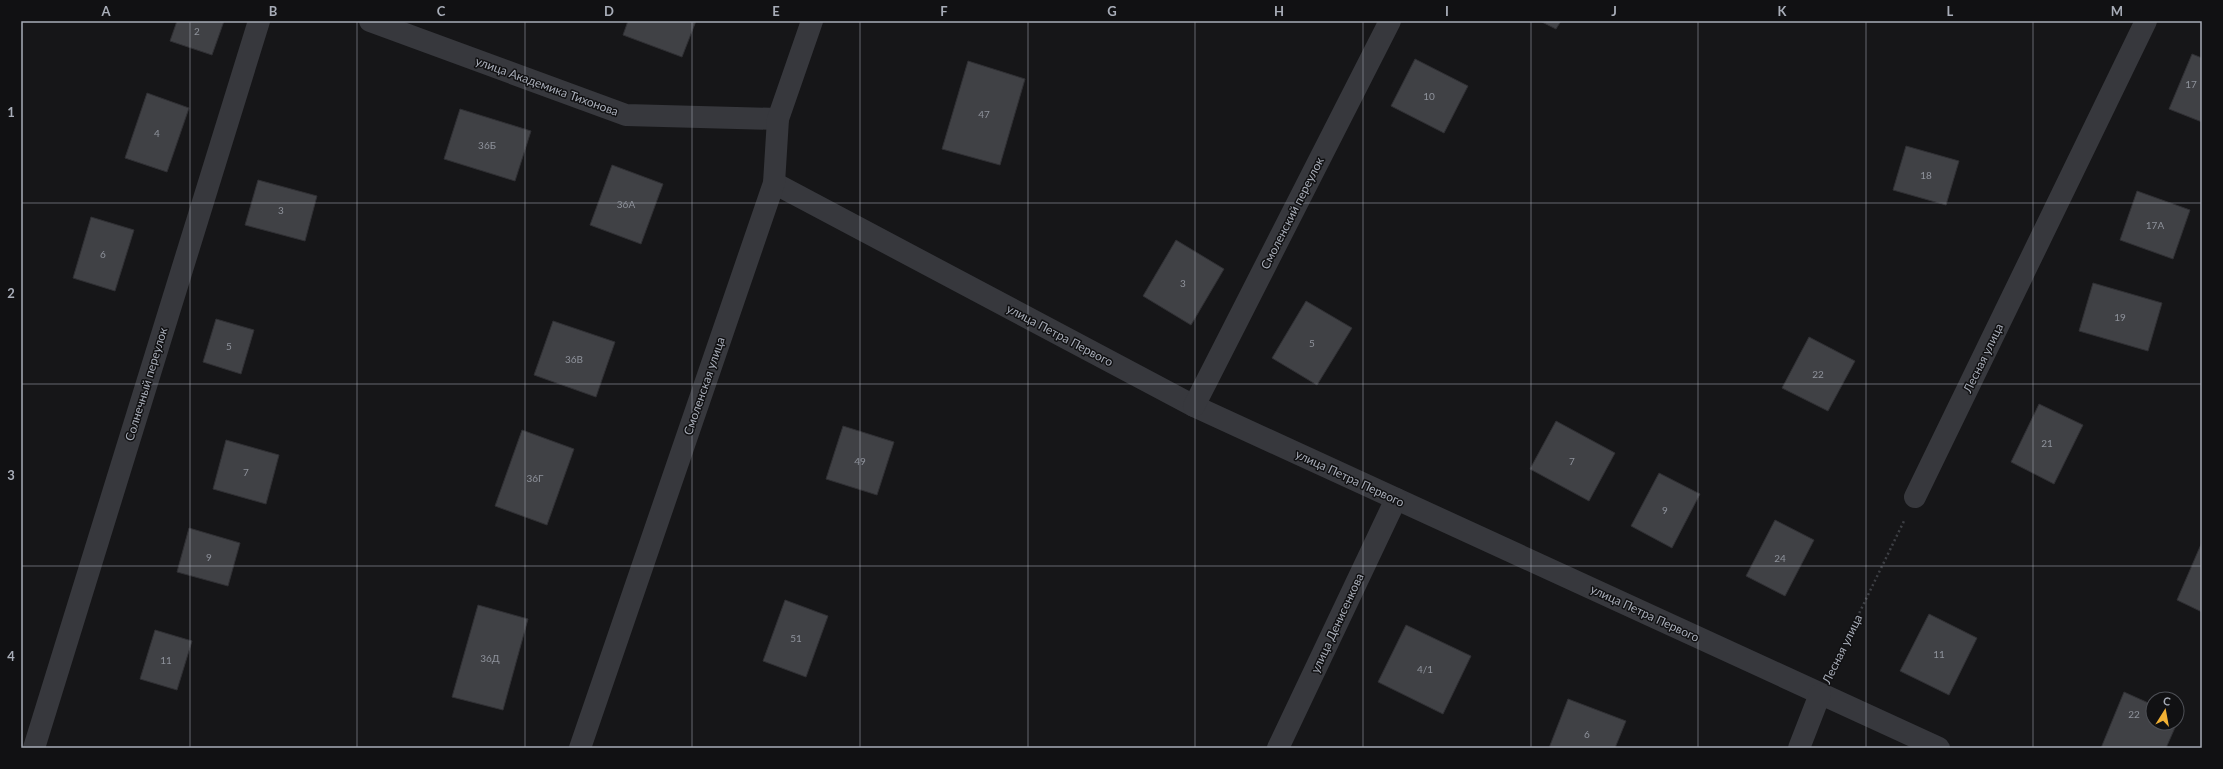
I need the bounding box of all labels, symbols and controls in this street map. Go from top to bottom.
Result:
text: A [100,3,111,19]
text: B [269,3,278,19]
text: C [437,3,446,19]
text: D [604,3,614,19]
text: E [772,3,780,19]
text: F [940,3,948,19]
text: G [1107,3,1117,19]
text: H [1274,3,1284,19]
text: I [1445,3,1449,19]
text: J [1611,3,1617,19]
text: K [1778,3,1788,19]
text: L [1947,3,1954,19]
text: M [2111,3,2123,19]
house number: 2 [194,25,200,37]
street label: улица Академика Тихонова [473,53,621,119]
house number: 17 [2185,78,2197,90]
house number: 10 [1423,90,1435,102]
text: 1 [7,104,15,120]
house number: 47 [978,108,990,120]
house number: 4 [154,127,160,139]
house number: 36Б [478,139,496,151]
street label: Смоленский переулок [1257,154,1327,272]
house number: 18 [1920,169,1932,181]
house number: 36А [617,198,635,210]
house number: 3 [278,204,284,216]
house number: 17А [2146,219,2164,231]
house number: 6 [100,248,106,260]
house number: 3 [1180,277,1186,289]
text: 2 [7,285,15,301]
street label: улица Петра Первого [1004,301,1116,370]
house number: 19 [2114,311,2126,323]
street label: Лесная улица [1959,321,2006,396]
street label: Солнечный переулок [122,325,171,443]
street label: Смоленская улица [680,335,728,437]
house number: 5 [1309,337,1315,349]
house number: 5 [226,340,232,352]
house number: 36В [565,353,583,365]
house number: 22 [1812,368,1824,380]
house number: 21 [2041,437,2053,449]
street label: улица Петра Первого [1293,446,1407,510]
house number: 49 [854,455,866,467]
house number: 7 [1569,455,1575,467]
house number: 7 [243,466,249,478]
text: 3 [7,467,15,483]
house number: 36Г [527,472,544,484]
house number: 9 [1662,504,1668,516]
house number: 9 [206,551,212,563]
house number: 24 [1774,552,1786,564]
street label: улица Денисенкова [1307,571,1367,675]
street label: улица Петра Первого [1588,581,1702,645]
street label: Лесная улица [1818,612,1865,687]
house number: 51 [790,632,802,644]
text: 4 [7,648,15,664]
house number: 11 [1933,648,1945,660]
house number: 36Д [480,652,500,664]
house number: 11 [160,654,172,666]
house number: 4/1 [1417,663,1433,675]
north arrow [2145,691,2185,731]
text: С [2162,694,2173,708]
house number: 22 [2128,708,2140,720]
house number: 6 [1584,728,1590,740]

